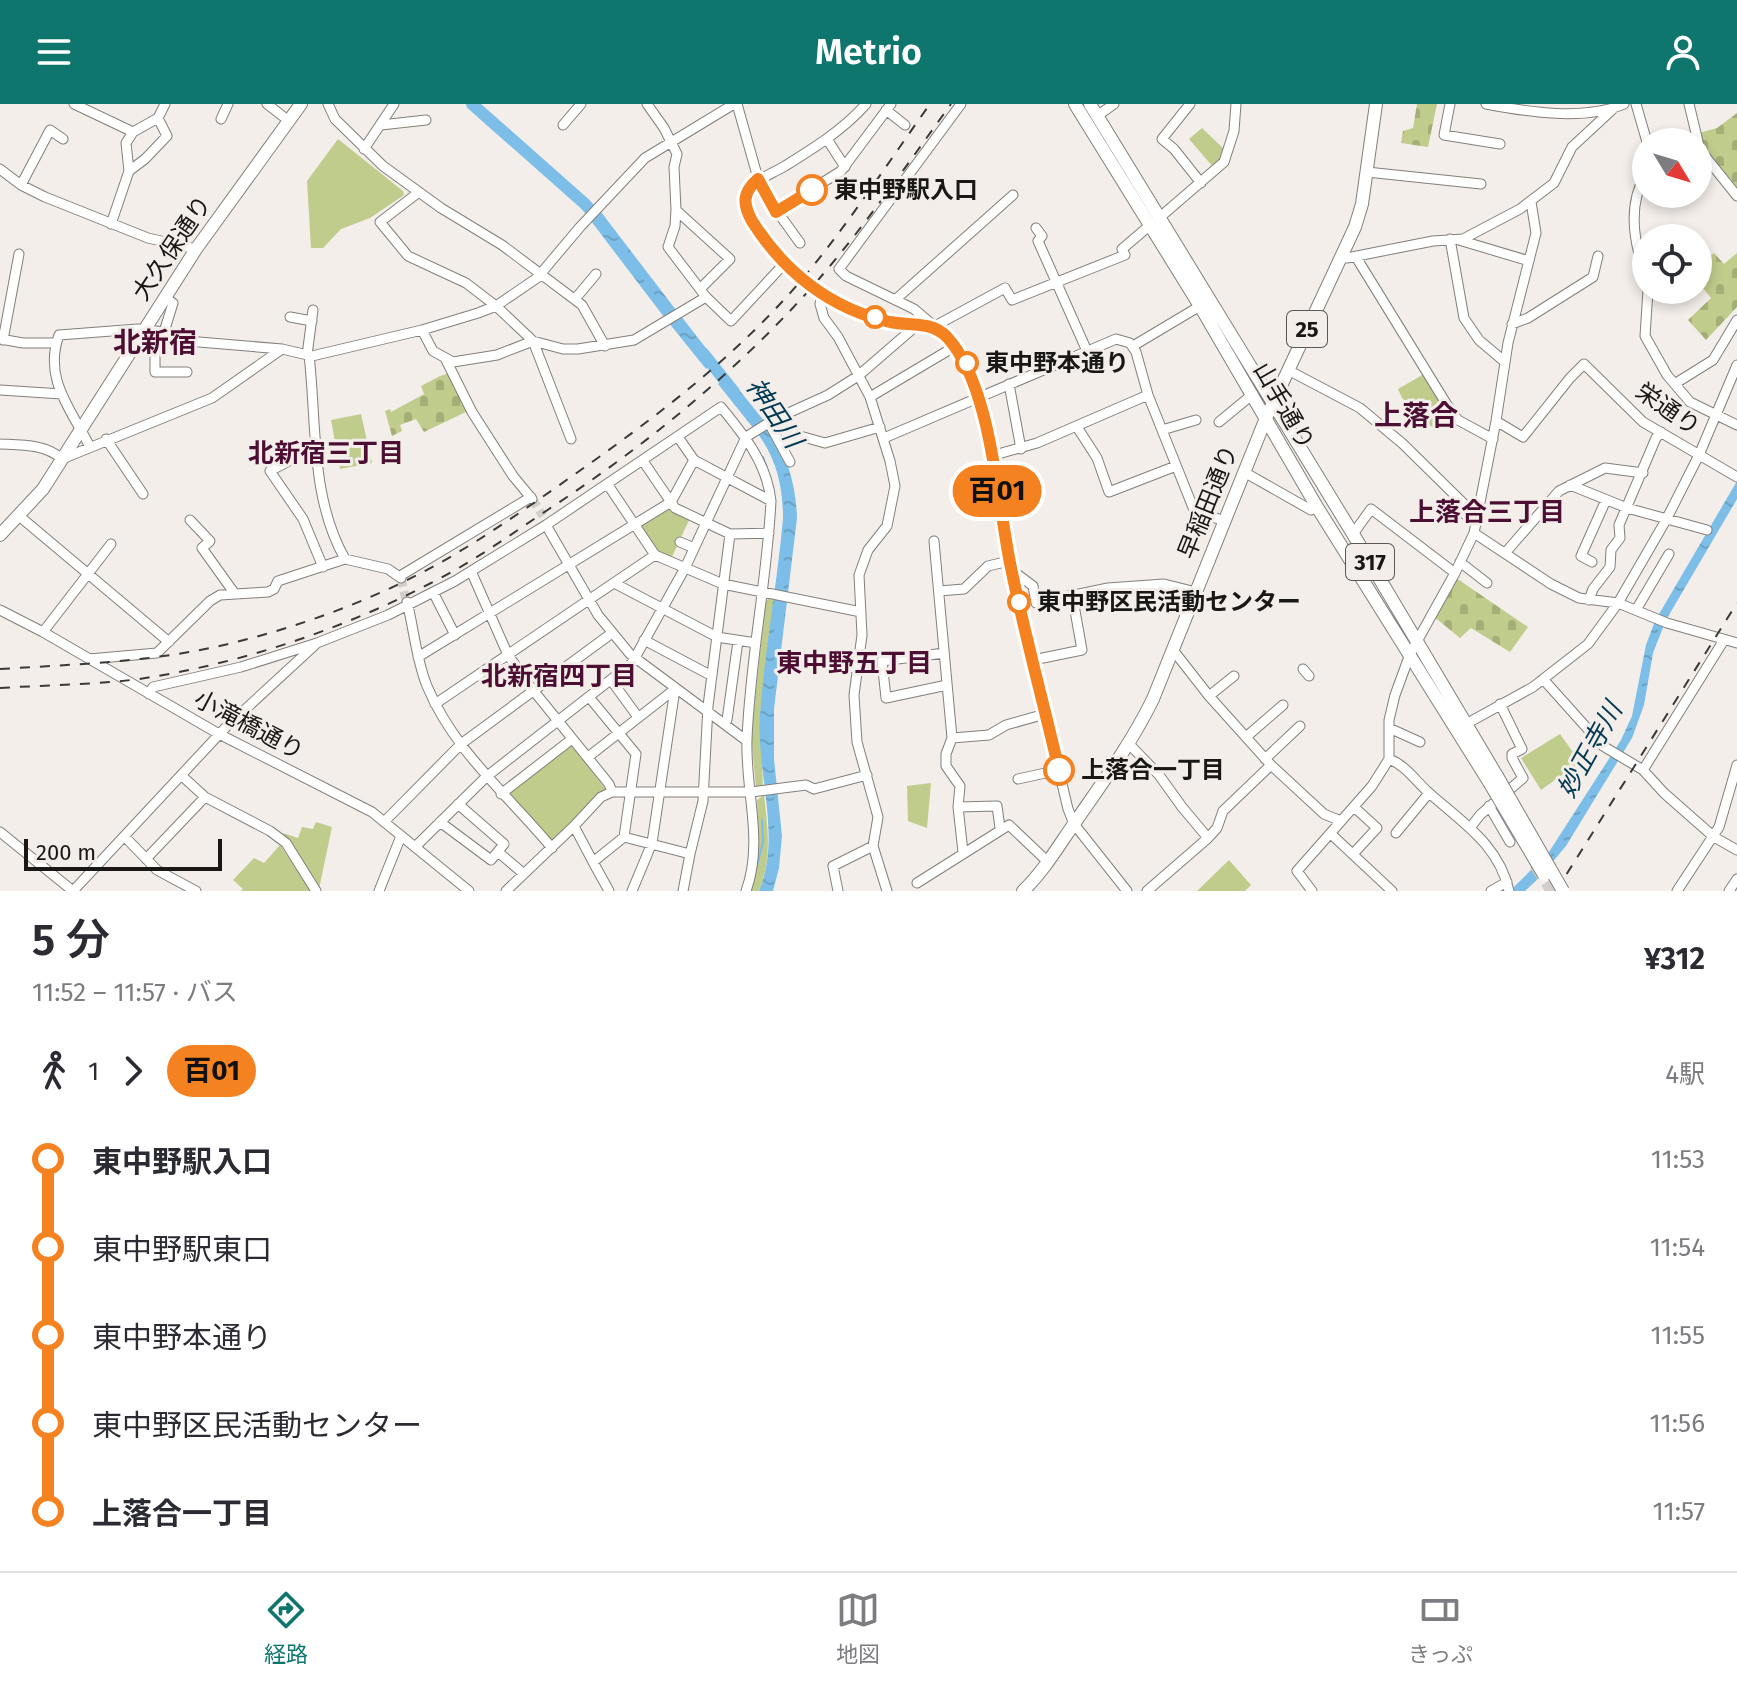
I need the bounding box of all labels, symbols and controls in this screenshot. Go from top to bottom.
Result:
icon: menu [32,30,76,74]
text: Metrio [815,30,922,74]
icon: person [1661,30,1705,74]
north arrow [1632,128,1712,208]
map controls [1632,128,1712,304]
marker: 東中野駅入口 [797,175,827,205]
place label: 東中野駅入口 [834,176,978,204]
street label: 大久保通り [127,190,217,306]
button: locate [1632,224,1712,304]
unlabelled marker [864,306,886,328]
road number: 25 [1287,311,1327,347]
district label: 北新宿 [113,326,197,359]
place label: 東中野本通り [985,349,1129,377]
marker: 東中野本通り [956,352,978,374]
street label: 山手通り [1248,357,1320,455]
water label: 神田川 [739,372,810,456]
street label: 栄通り [1630,377,1706,441]
district label: 上落合 [1374,399,1458,432]
district label: 北新宿三丁目 [248,438,404,469]
street label: 早稲田通り [1173,441,1243,563]
line badge: 百01 [951,465,1043,517]
text: 百01 [969,474,1025,507]
district label: 上落合三丁目 [1409,497,1565,528]
road number: 317 [1346,544,1394,580]
place label: 東中野区民活動センター [1037,588,1301,616]
marker: 東中野区民活動センター [1008,591,1030,613]
district label: 東中野五丁目 [776,648,932,679]
district label: 北新宿四丁目 [481,661,637,692]
street label: 小滝橋通り [189,684,309,766]
water label: 妙正寺川 [1551,694,1630,803]
marker: 上落合一丁目 [1044,755,1074,785]
place label: 上落合一丁目 [1081,756,1225,784]
scale bar [24,835,222,871]
text: 200 m [36,839,96,866]
text: 5 分 [32,914,110,967]
text: ¥312 [1644,941,1705,977]
text: 11:52 – 11:57 · バス [32,977,238,1008]
icon: walk [32,1049,76,1093]
icon: forward [111,1049,155,1093]
text: 百01 [183,1054,240,1087]
text: 1 [88,1056,99,1087]
text: 4駅 [1665,1059,1705,1090]
text: 東中野駅入口 [92,1144,272,1180]
text: 11:53 [1651,1144,1705,1175]
text: 東中野駅東口 [92,1232,272,1268]
text: 11:54 [1650,1232,1705,1263]
text: 東中野本通り [92,1320,272,1356]
text: 11:55 [1651,1320,1705,1351]
text: 東中野区民活動センター [92,1408,422,1444]
text: 11:56 [1650,1408,1705,1439]
text: 上落合一丁目 [92,1496,272,1532]
text: 11:57 [1653,1496,1705,1527]
tab: 経路 [264,1588,308,1668]
tab: 地図 [836,1588,880,1668]
tab: きっぷ [1408,1588,1473,1668]

